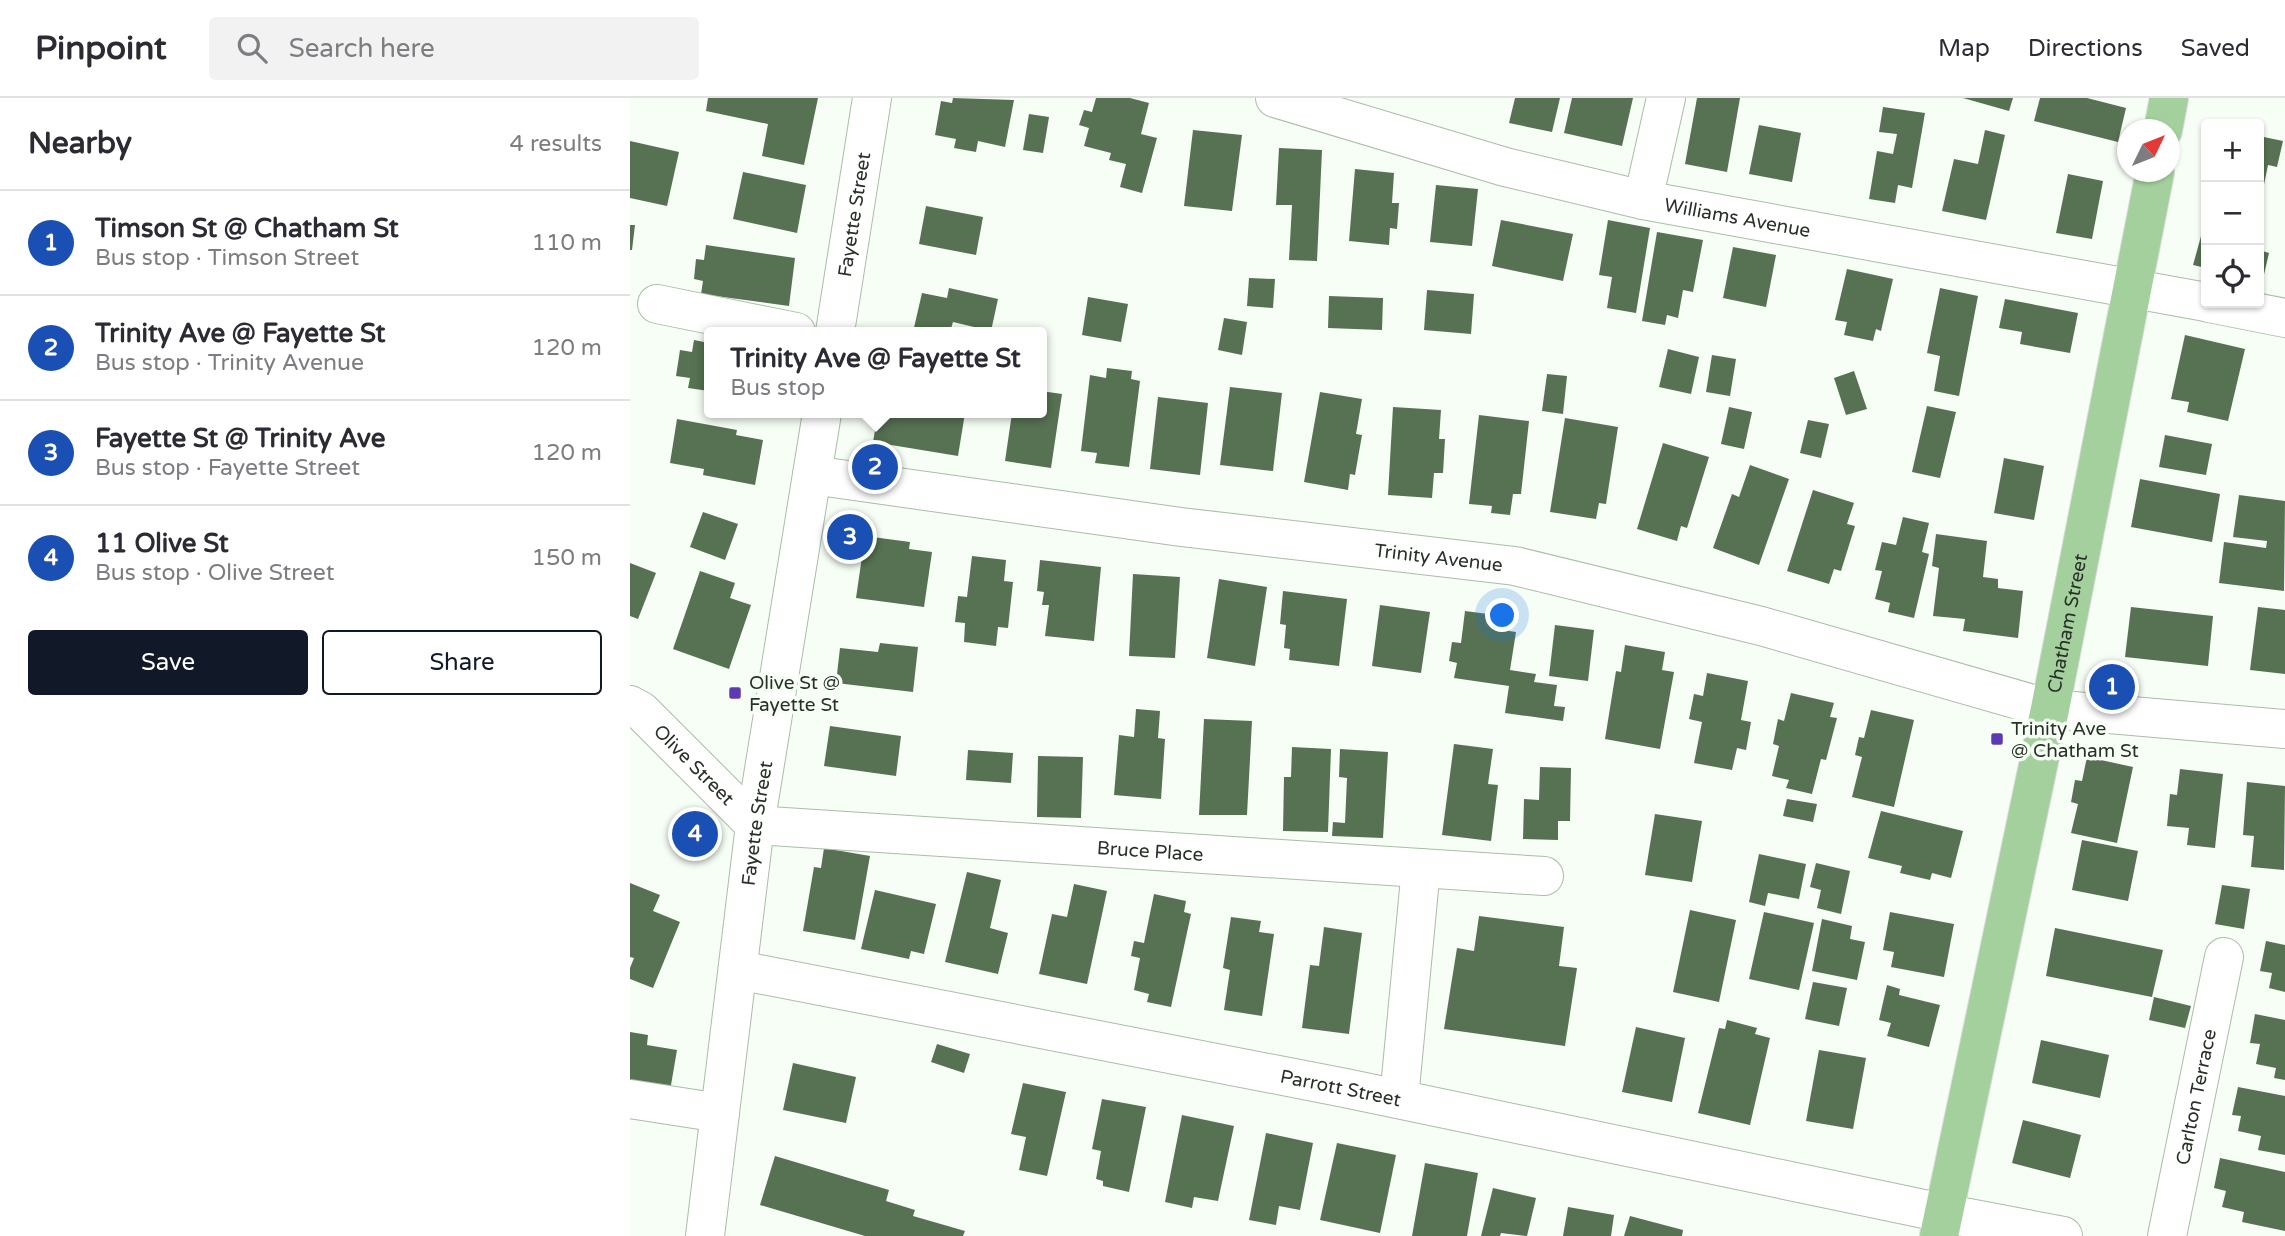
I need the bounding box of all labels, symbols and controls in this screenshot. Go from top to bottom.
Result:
search box [209,17,699,80]
text: Pinpoint [35,29,167,68]
icon: search [233,29,271,67]
text: Search here [289,33,435,64]
text: Map [1938,34,1990,63]
text: Directions [2028,34,2143,63]
text: Saved [2181,34,2250,63]
north arrow [2117,119,2180,182]
map controls [2201,119,2264,308]
button: + [2201,119,2264,182]
text: Nearby [28,125,132,162]
text: 4 results [509,130,602,158]
street label: Fayette Street [834,151,875,279]
button: − [2201,182,2264,245]
street label: Williams Avenue [1662,194,1812,242]
text: Timson St @ Chatham St [95,213,399,244]
text: 1 [44,229,58,257]
text: 110 m [532,229,602,257]
text: Bus stop · Timson Street [95,244,359,272]
button: locate [2201,245,2264,308]
text: Trinity Ave @ Fayette St [95,318,385,349]
popup [704,327,1047,418]
text: 2 [44,334,58,362]
text: 120 m [532,334,602,362]
text: Trinity Ave @ Fayette St [730,343,1021,374]
text: Bus stop · Trinity Avenue [95,349,364,377]
text: Bus stop [730,374,825,402]
text: Fayette St @ Trinity Ave [95,423,385,454]
text: 3 [44,439,58,467]
text: 120 m [532,439,602,467]
pin: 2 [852,441,898,493]
text: Bus stop · Fayette Street [95,454,360,482]
pin: 3 [827,511,873,563]
text: 11 Olive St [95,528,229,559]
street label: Trinity Avenue [1373,540,1504,576]
text: 4 [44,544,58,572]
text: 150 m [532,544,602,572]
street label: Chatham Street [2043,552,2092,695]
text: Bus stop · Olive Street [95,559,335,587]
your location [1485,598,1519,632]
button: Save [28,630,308,695]
button: Share [322,630,602,695]
pin: 1 [2089,661,2135,713]
place label: Olive St @ Fayette St [749,672,840,716]
marker: Olive St @ Fayette St [727,685,743,701]
place label: Trinity Ave @ Chatham St [2011,718,2139,762]
street label: Olive Street [649,720,738,810]
marker: Trinity Ave @ Chatham St [1989,731,2005,747]
street label: Fayette Street [738,759,777,887]
pin: 4 [672,808,718,860]
street label: Bruce Place [1096,837,1204,866]
street label: Carlton Terrace [2172,1027,2221,1167]
street label: Parrott Street [1278,1066,1403,1111]

